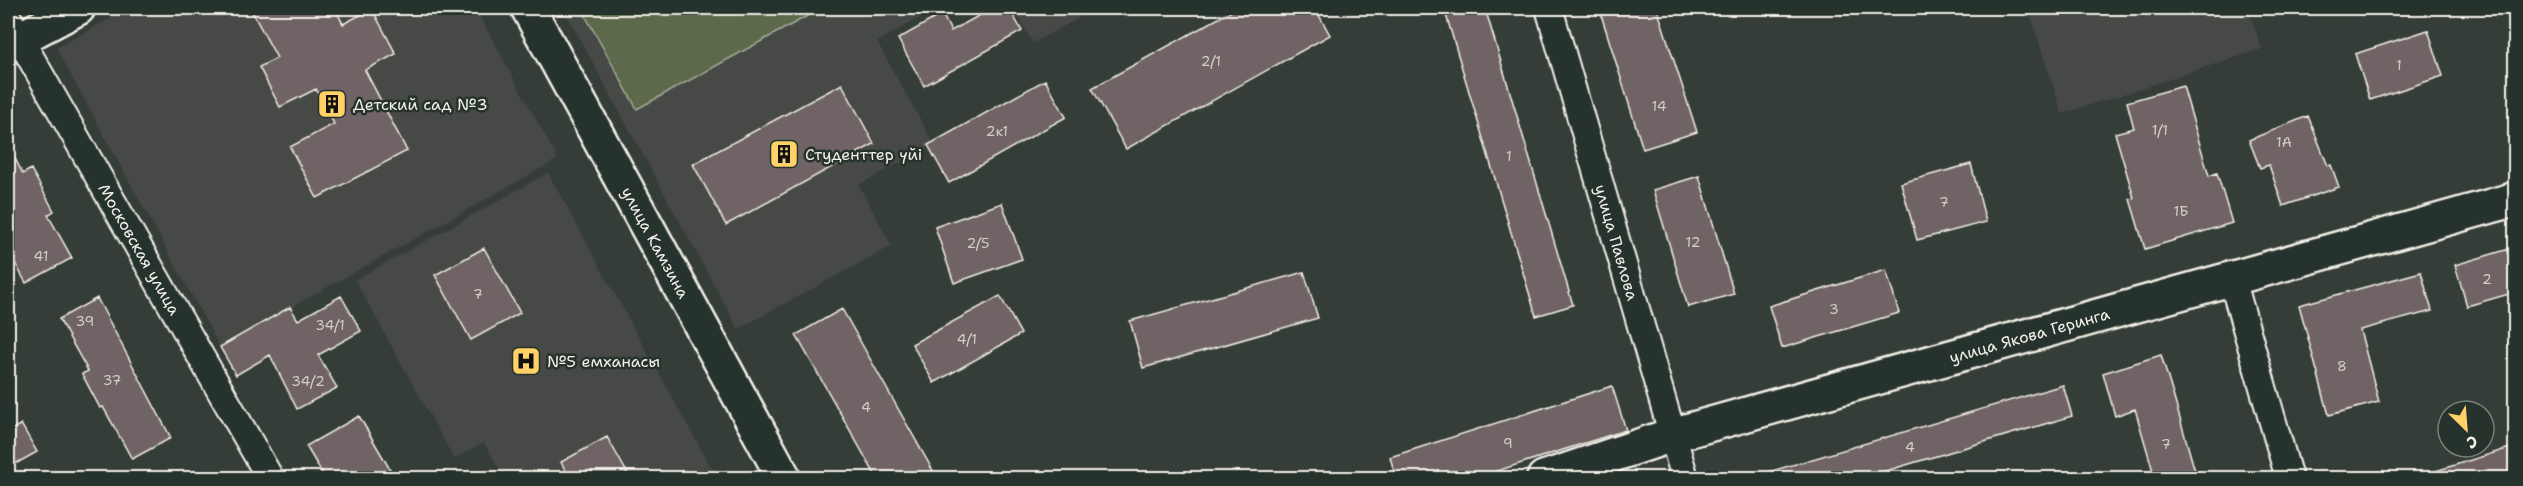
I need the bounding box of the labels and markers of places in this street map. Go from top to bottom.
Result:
building icon: Детский сад №3 [316,88,348,120]
place label: Детский сад №3 [353,94,488,115]
building icon: Студенттер үйі [768,138,800,170]
place label: Студенттер үйі [805,144,922,165]
hospital icon: №5 емханасы [510,345,542,377]
place label: №5 емханасы [547,351,660,372]

